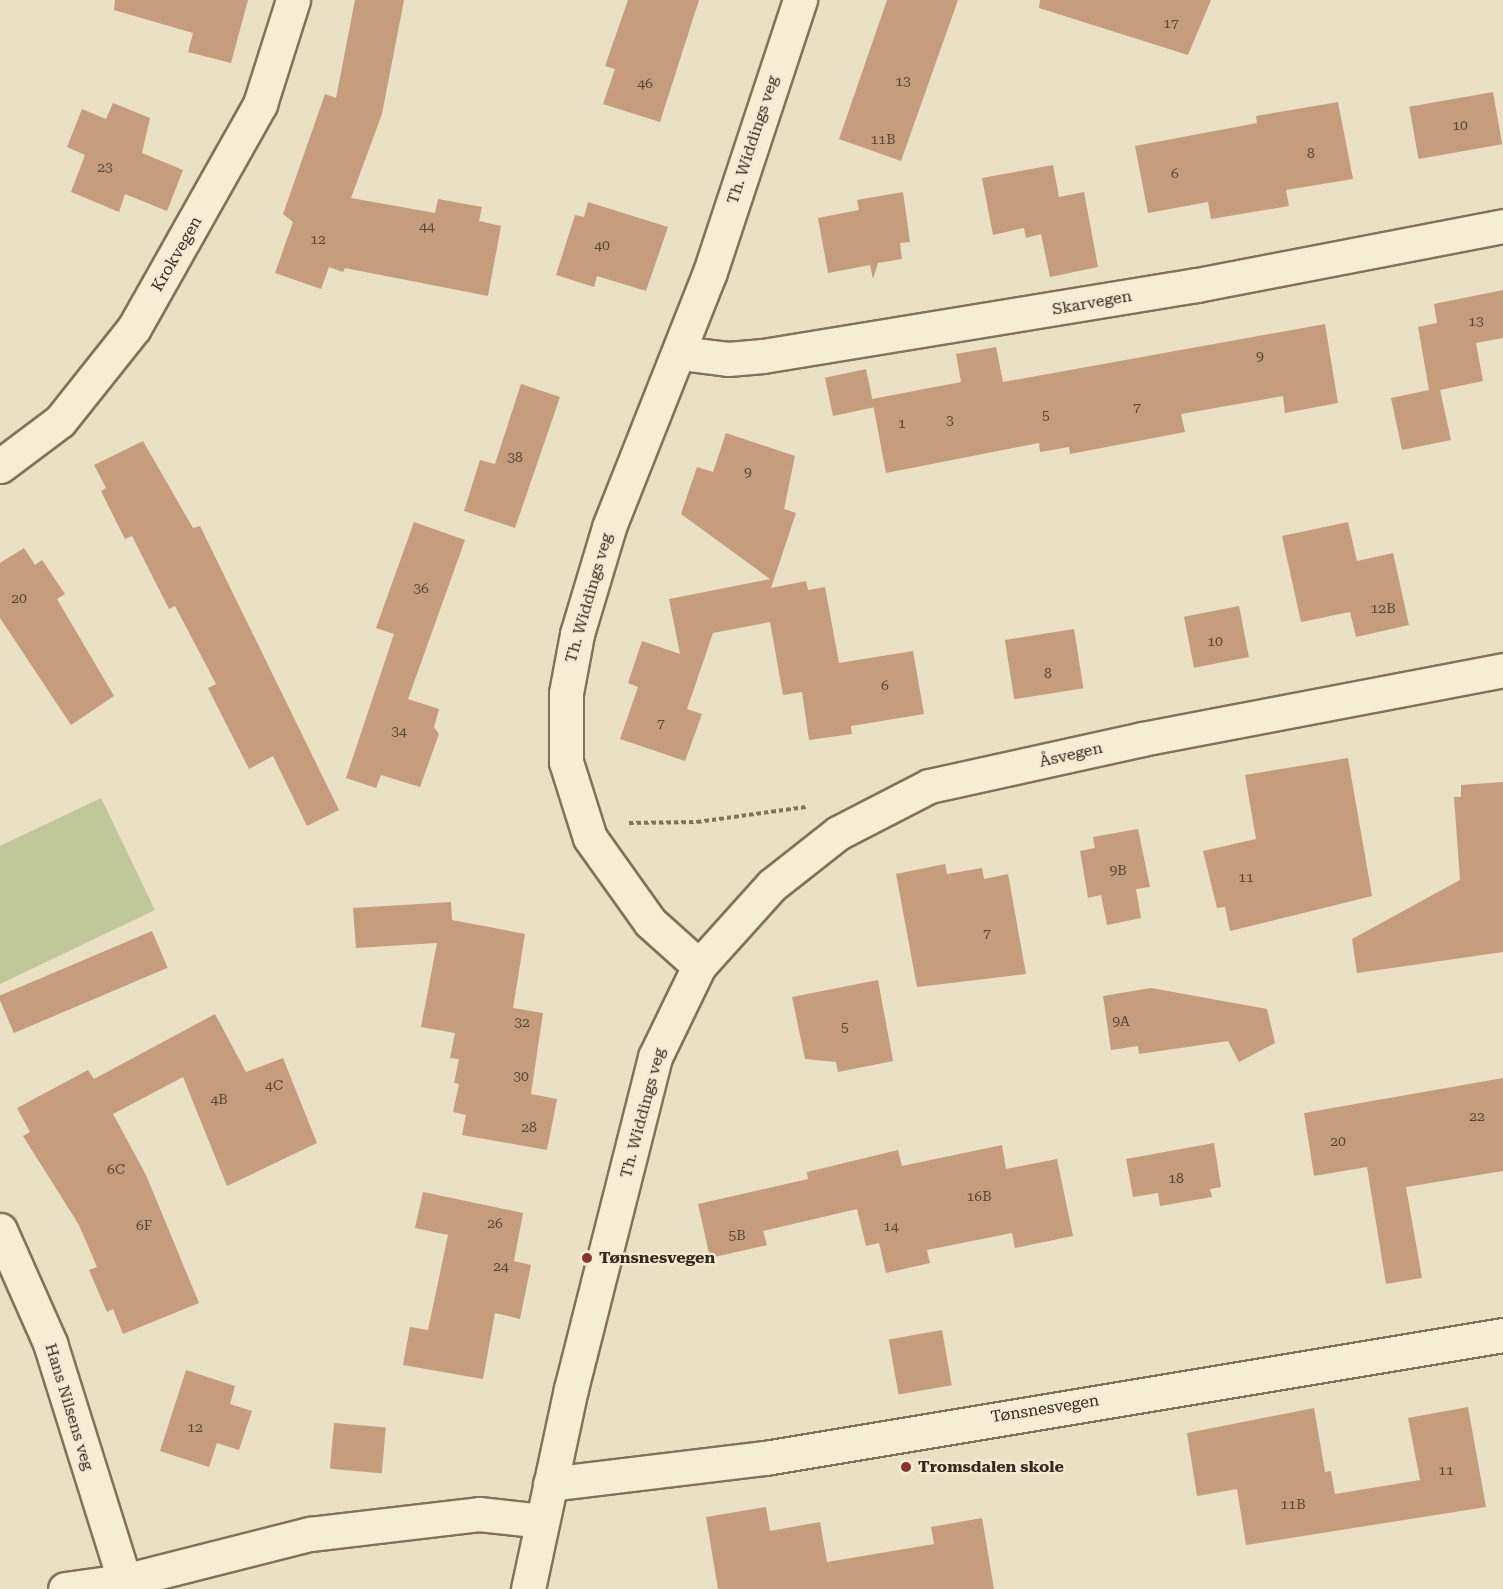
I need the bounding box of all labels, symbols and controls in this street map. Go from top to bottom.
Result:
house number: 17 [1163,15,1179,31]
street label: Th. Widdings veg [723,73,783,207]
house number: 13 [895,73,911,89]
house number: 46 [637,75,653,91]
house number: 10 [1452,117,1468,133]
house number: 11B [870,131,896,147]
house number: 8 [1307,145,1315,161]
house number: 23 [97,159,113,175]
house number: 6 [1171,165,1179,181]
street label: Krokvegen [148,213,206,295]
house number: 44 [419,218,435,234]
house number: 12 [310,231,326,247]
house number: 40 [594,237,610,253]
street label: Skarvegen [1051,287,1133,319]
house number: 13 [1468,313,1484,329]
house number: 9 [1256,348,1264,364]
house number: 7 [1133,399,1141,415]
house number: 5 [1042,407,1050,423]
house number: 3 [946,412,954,428]
house number: 1 [898,415,906,431]
house number: 38 [507,449,523,465]
house number: 9 [744,464,752,480]
street label: Th. Widdings veg [561,531,617,665]
house number: 36 [413,580,429,596]
house number: 20 [11,590,27,606]
house number: 12B [1370,600,1396,616]
house number: 10 [1207,633,1223,649]
house number: 8 [1044,665,1052,681]
house number: 6 [881,677,889,693]
house number: 7 [657,715,665,731]
house number: 34 [391,723,407,739]
street label: Åsvegen [1038,738,1104,772]
house number: 9B [1109,862,1127,878]
house number: 11 [1238,869,1254,885]
house number: 7 [983,925,991,941]
house number: 9A [1112,1013,1130,1029]
house number: 32 [514,1014,530,1030]
house number: 5 [841,1019,849,1035]
street label: Th. Widdings veg [616,1046,670,1180]
house number: 30 [513,1068,529,1084]
house number: 4C [265,1077,283,1093]
house number: 4B [210,1091,228,1107]
house number: 22 [1469,1108,1485,1124]
house number: 28 [521,1119,537,1135]
house number: 20 [1330,1133,1346,1149]
house number: 6C [107,1161,125,1177]
house number: 18 [1168,1170,1184,1186]
house number: 16B [966,1188,992,1204]
house number: 26 [487,1215,503,1231]
house number: 6F [136,1217,152,1233]
house number: 14 [883,1218,899,1234]
house number: 5B [728,1227,746,1243]
place label: Tønsnesvegen [599,1248,715,1268]
marker: Tønsnesvegen [580,1251,594,1265]
house number: 24 [493,1258,509,1274]
street label: Hans Nilsens veg [41,1341,97,1473]
street label: Tønsnesvegen [989,1391,1101,1427]
house number: 12 [187,1419,203,1435]
place label: Tromsdalen skole [918,1457,1064,1477]
marker: Tromsdalen skole [899,1460,913,1474]
house number: 11 [1438,1462,1454,1478]
house number: 11B [1280,1496,1306,1512]

